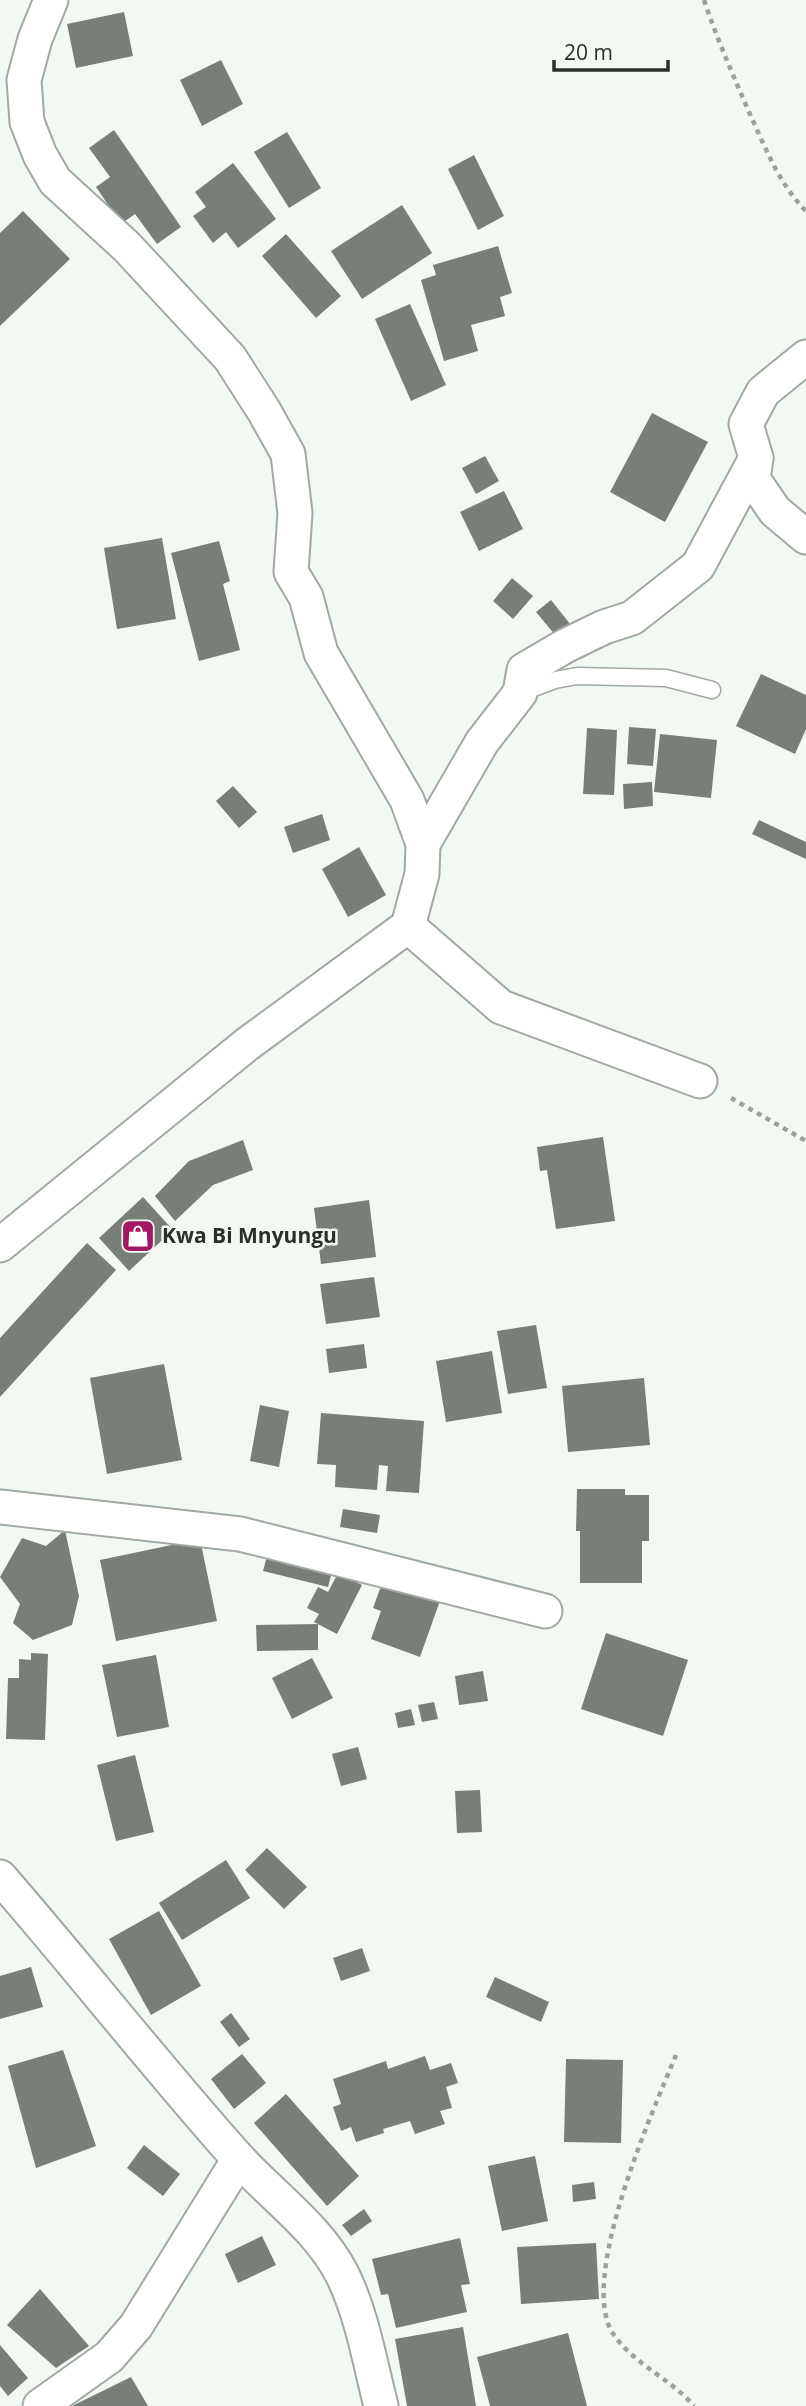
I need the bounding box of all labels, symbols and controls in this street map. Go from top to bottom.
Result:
scale bar [554,28,668,72]
text: 20 m [564,38,613,66]
shop icon: Kwa Bi Mnyungu [119,1217,157,1255]
place label: Kwa Bi Mnyungu [162,1221,337,1249]

